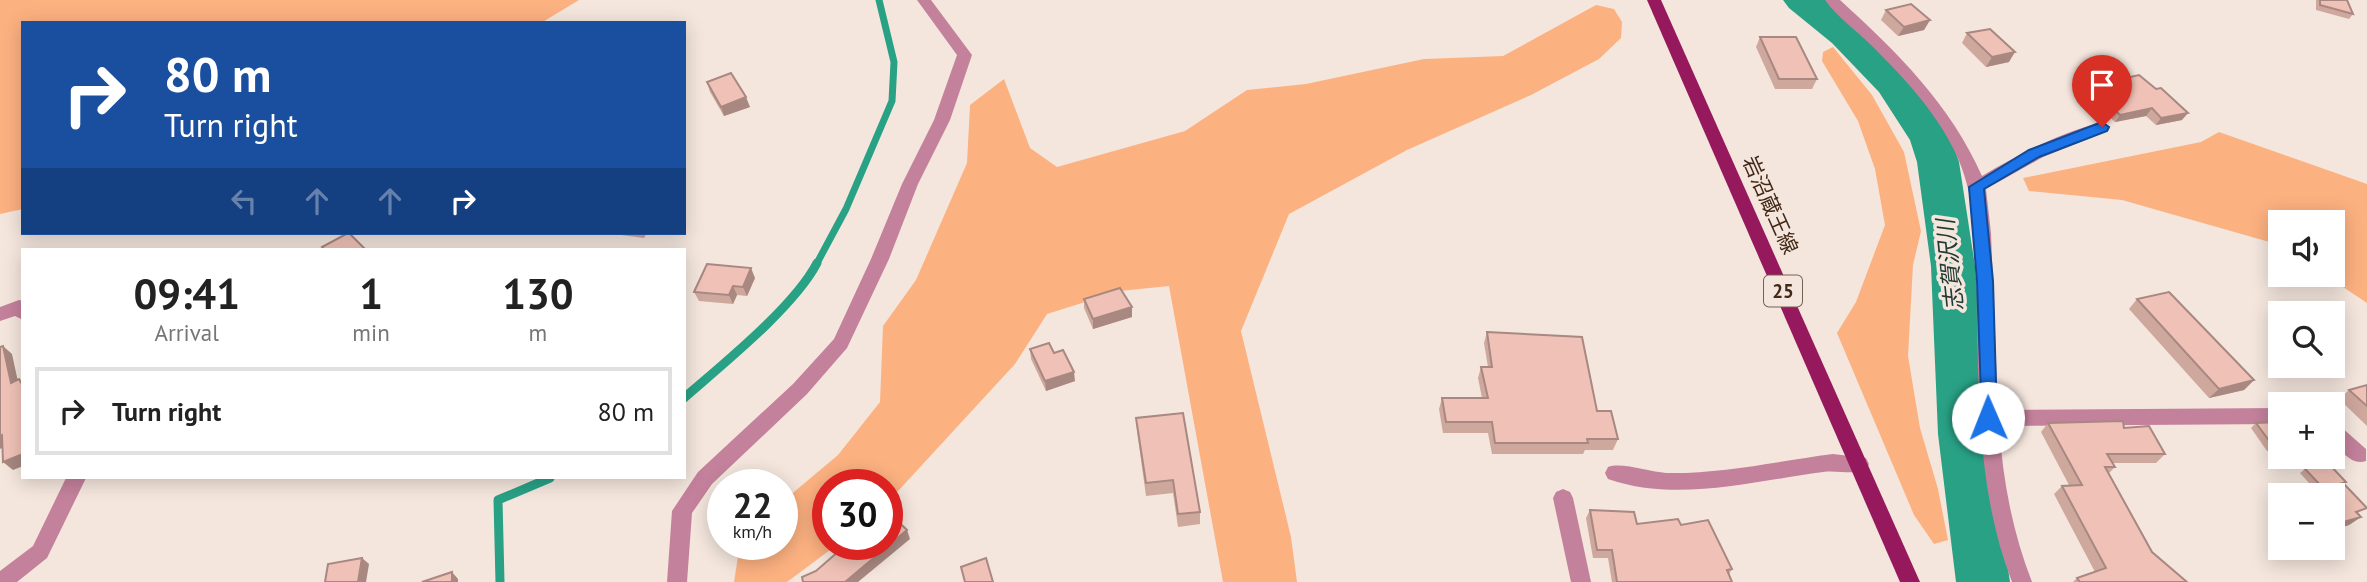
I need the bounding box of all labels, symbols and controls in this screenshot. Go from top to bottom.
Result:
text: 80 m [164,42,271,106]
icon: right [49,49,140,140]
pin [2072,55,2132,127]
icon: arrive [2083,66,2121,104]
text: Turn right [164,104,298,146]
street label: 岩沼蔵王線 [1737,151,1804,258]
icon: left [225,182,263,220]
icon: ahead [298,182,336,220]
icon: ahead [371,182,409,220]
icon: right [444,182,482,220]
map controls [2268,210,2345,560]
button: sound [2268,210,2345,287]
water label: 志賀沢川 [1930,215,1969,312]
text: 09:41 [133,266,240,321]
text: 1 [359,266,383,321]
text: 130 [502,266,574,321]
road number: 25 [1764,276,1802,306]
button: search [2268,301,2345,378]
text: Arrival [154,318,219,347]
text: min [352,318,390,347]
text: m [529,318,547,347]
position arrow [1951,381,2025,455]
icon: right [53,392,91,430]
button: + [2268,392,2345,469]
text: Turn right [112,395,221,428]
text: 80 m [598,395,654,428]
speed limit sign: 30 [812,469,903,560]
text: 22 [733,482,772,528]
button: − [2268,483,2345,560]
text: km/h [733,520,772,543]

